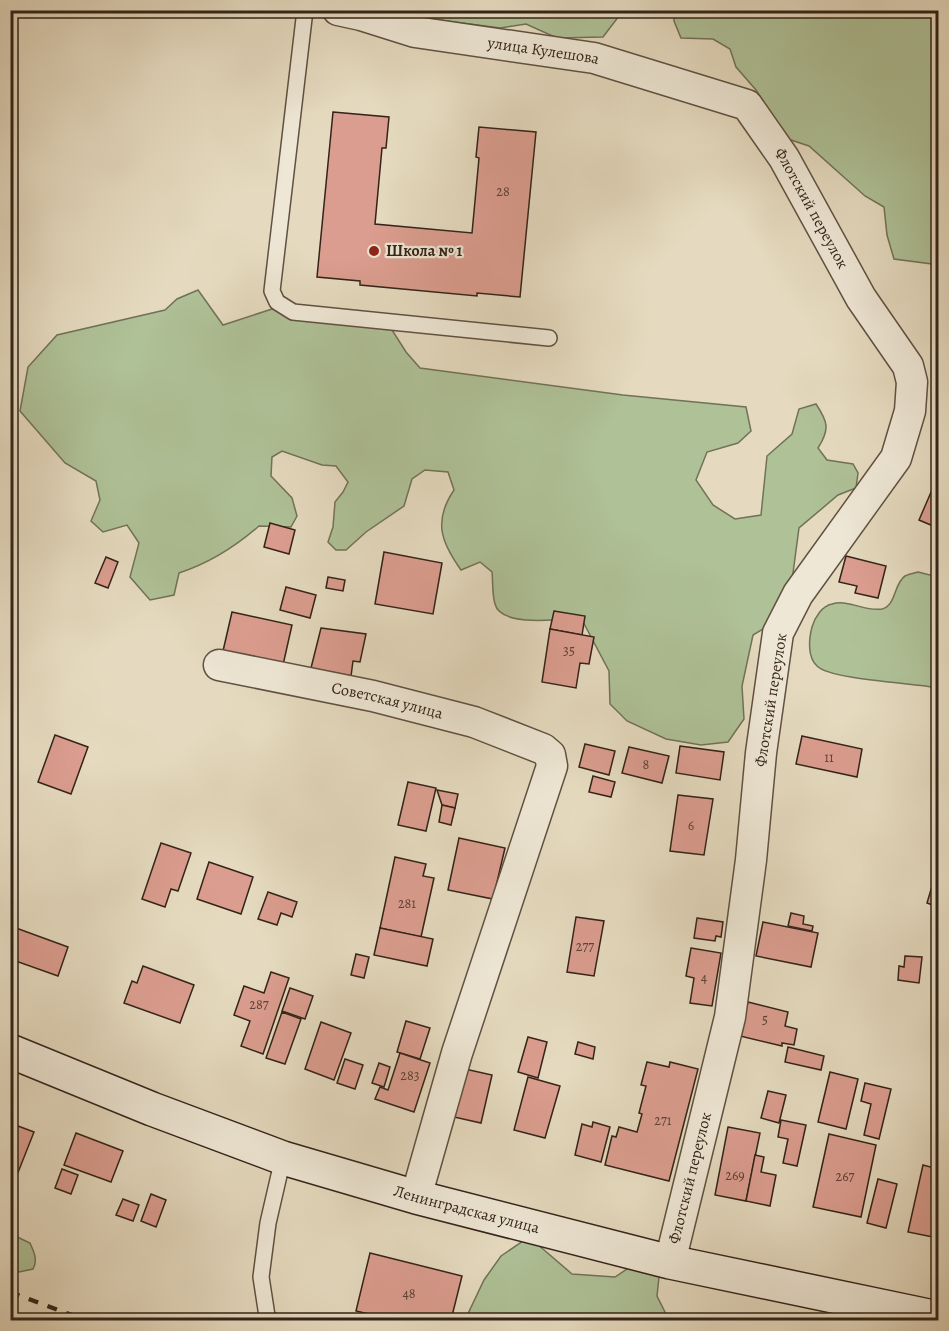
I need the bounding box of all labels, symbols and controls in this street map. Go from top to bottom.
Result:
street label: улица Кулешова [485,32,603,70]
street label: Флотский переулок [769,143,854,273]
house number: 28 [496,182,510,201]
place label: Школа № 1 [386,240,463,262]
marker: Школа № 1 [367,244,381,258]
street label: Флотский переулок [750,631,792,769]
house number: 35 [563,641,575,660]
street label: Советская улица [330,677,446,725]
house number: 11 [824,748,834,767]
house number: 8 [643,755,650,774]
house number: 6 [688,816,694,835]
house number: 281 [398,894,416,913]
house number: 277 [576,937,594,956]
house number: 4 [701,968,707,987]
house number: 287 [249,995,269,1014]
house number: 5 [762,1010,768,1029]
house number: 283 [400,1066,420,1085]
street label: Флотский переулок [663,1110,717,1246]
house number: 271 [654,1111,672,1130]
house number: 269 [725,1166,745,1185]
house number: 267 [836,1167,855,1186]
street label: Ленинградская улица [391,1180,542,1239]
house number: 48 [402,1284,416,1303]

